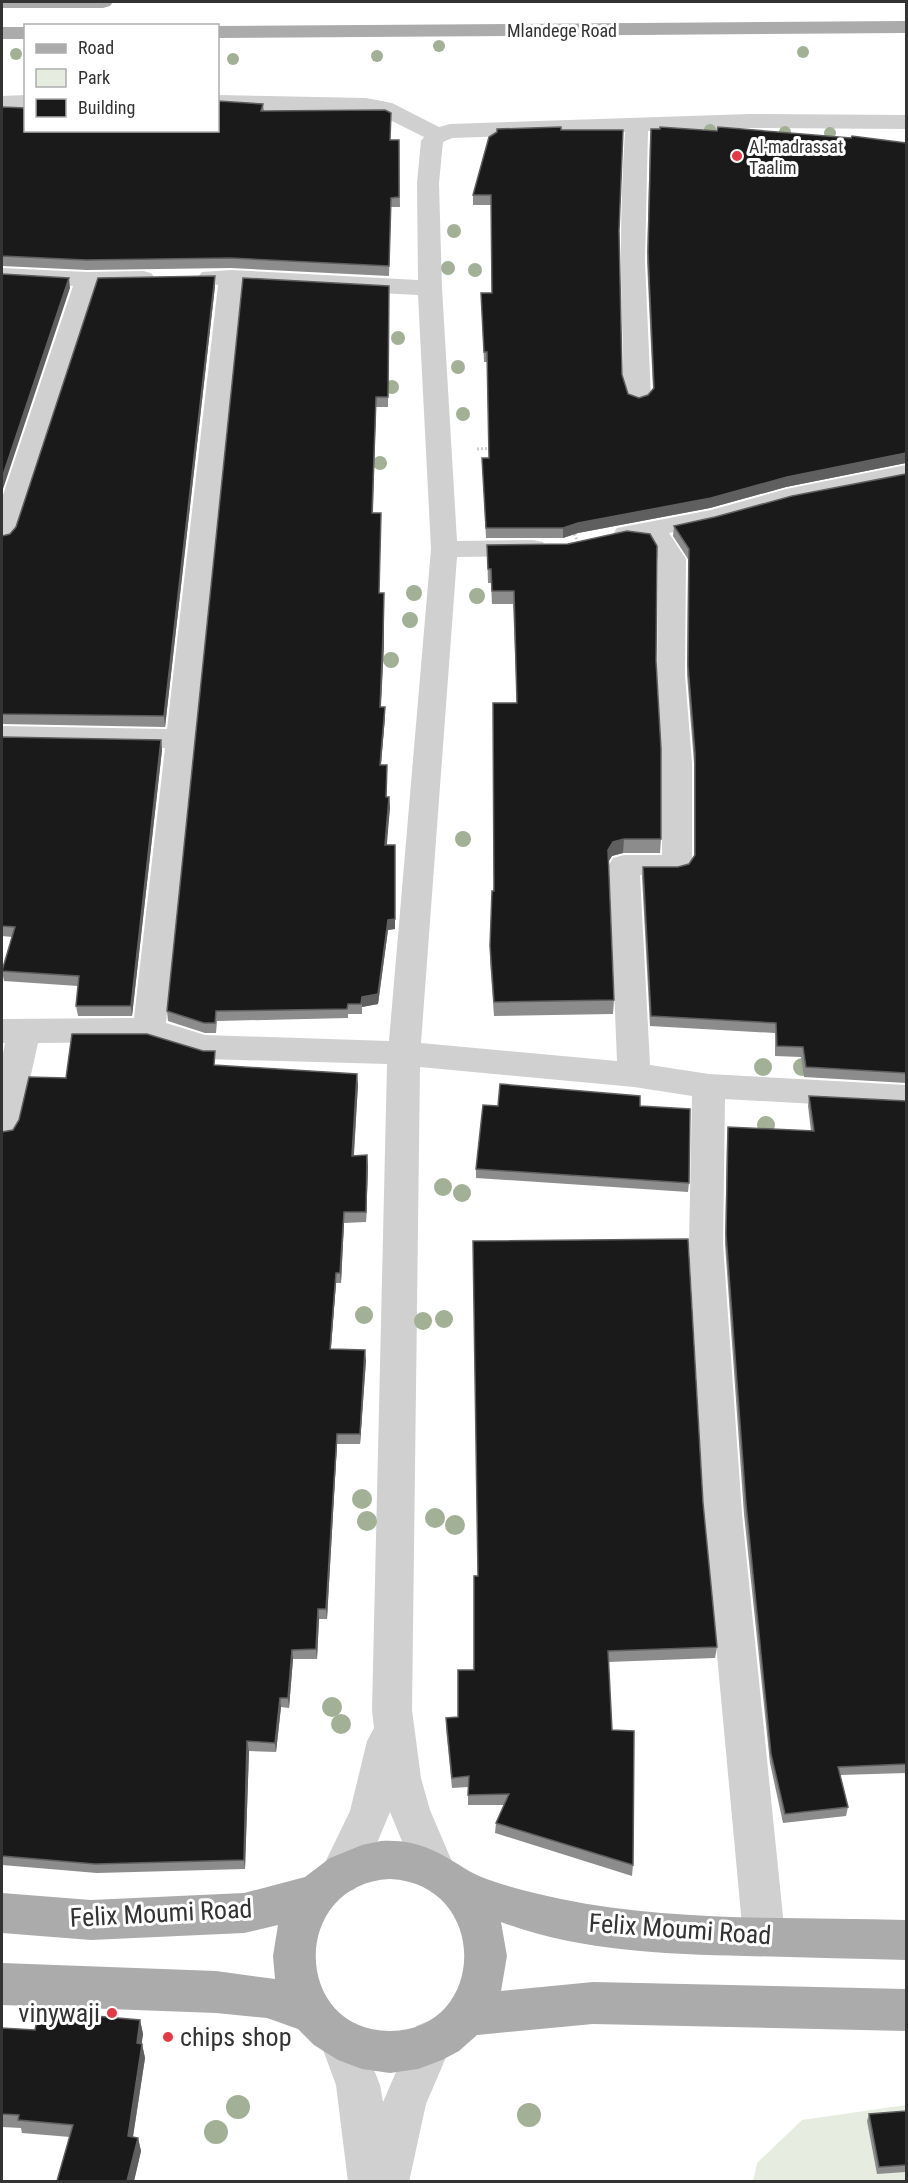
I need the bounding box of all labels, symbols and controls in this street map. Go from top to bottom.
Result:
street label: Mlandege Road [507,20,617,41]
legend [24,24,219,132]
text: Road [78,37,114,58]
text: Park [78,67,110,88]
text: Building [78,97,135,118]
place label: Al-madrassat Taalim [749,136,843,178]
marker: Al-madrassat Taalim [730,149,744,163]
street label: Felix Moumi Road [69,1893,253,1933]
street label: Felix Moumi Road [588,1908,772,1950]
place label: vinywaji [18,1998,100,2028]
marker: vinywaji [105,2006,119,2020]
place label: chips shop [180,2022,291,2052]
marker: chips shop [161,2030,175,2044]

